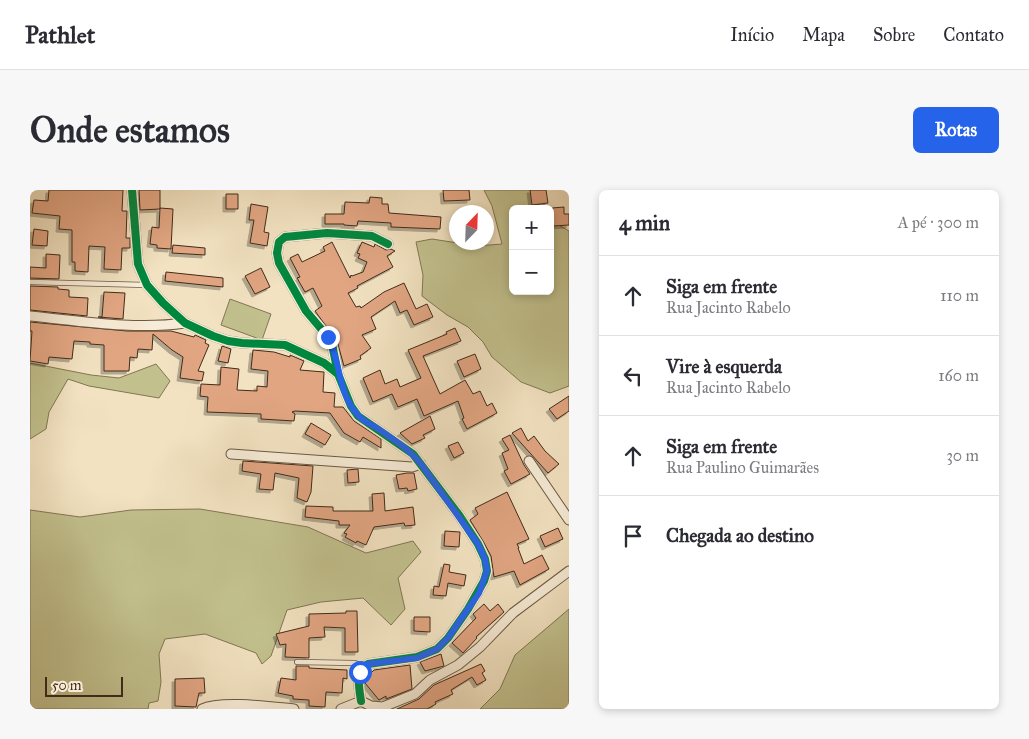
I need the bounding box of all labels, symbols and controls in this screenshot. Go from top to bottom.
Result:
text: Pathlet [25,20,95,50]
text: Início [730,24,774,46]
text: Mapa [802,24,845,46]
text: Sobre [873,24,915,46]
text: Contato [943,24,1004,46]
button: Rotas [913,107,999,153]
text: Onde estamos [30,109,230,152]
north arrow [449,205,494,250]
map controls [509,205,554,295]
button: + [509,205,554,250]
text: 4 min [619,210,670,236]
text: A pé · 300 m [898,213,979,232]
button: − [509,250,554,295]
text: Siga em frente [666,275,777,298]
icon: ahead [619,282,647,310]
text: 110 m [940,286,979,305]
text: Rua Jacinto Rabelo [666,298,791,317]
route end [317,326,340,349]
text: Vire à esquerda [666,355,782,378]
icon: left [619,362,647,390]
text: 160 m [938,366,979,385]
text: Rua Jacinto Rabelo [666,378,791,397]
text: Siga em frente [666,435,777,458]
icon: ahead [619,442,647,470]
text: 30 m [946,446,979,465]
text: Rua Paulino Guimarães [666,458,819,477]
icon: arrive [619,522,647,550]
text: Chegada ao destino [666,524,814,547]
route start [349,661,372,684]
scale bar [45,674,122,697]
text: 50 m [52,677,81,694]

